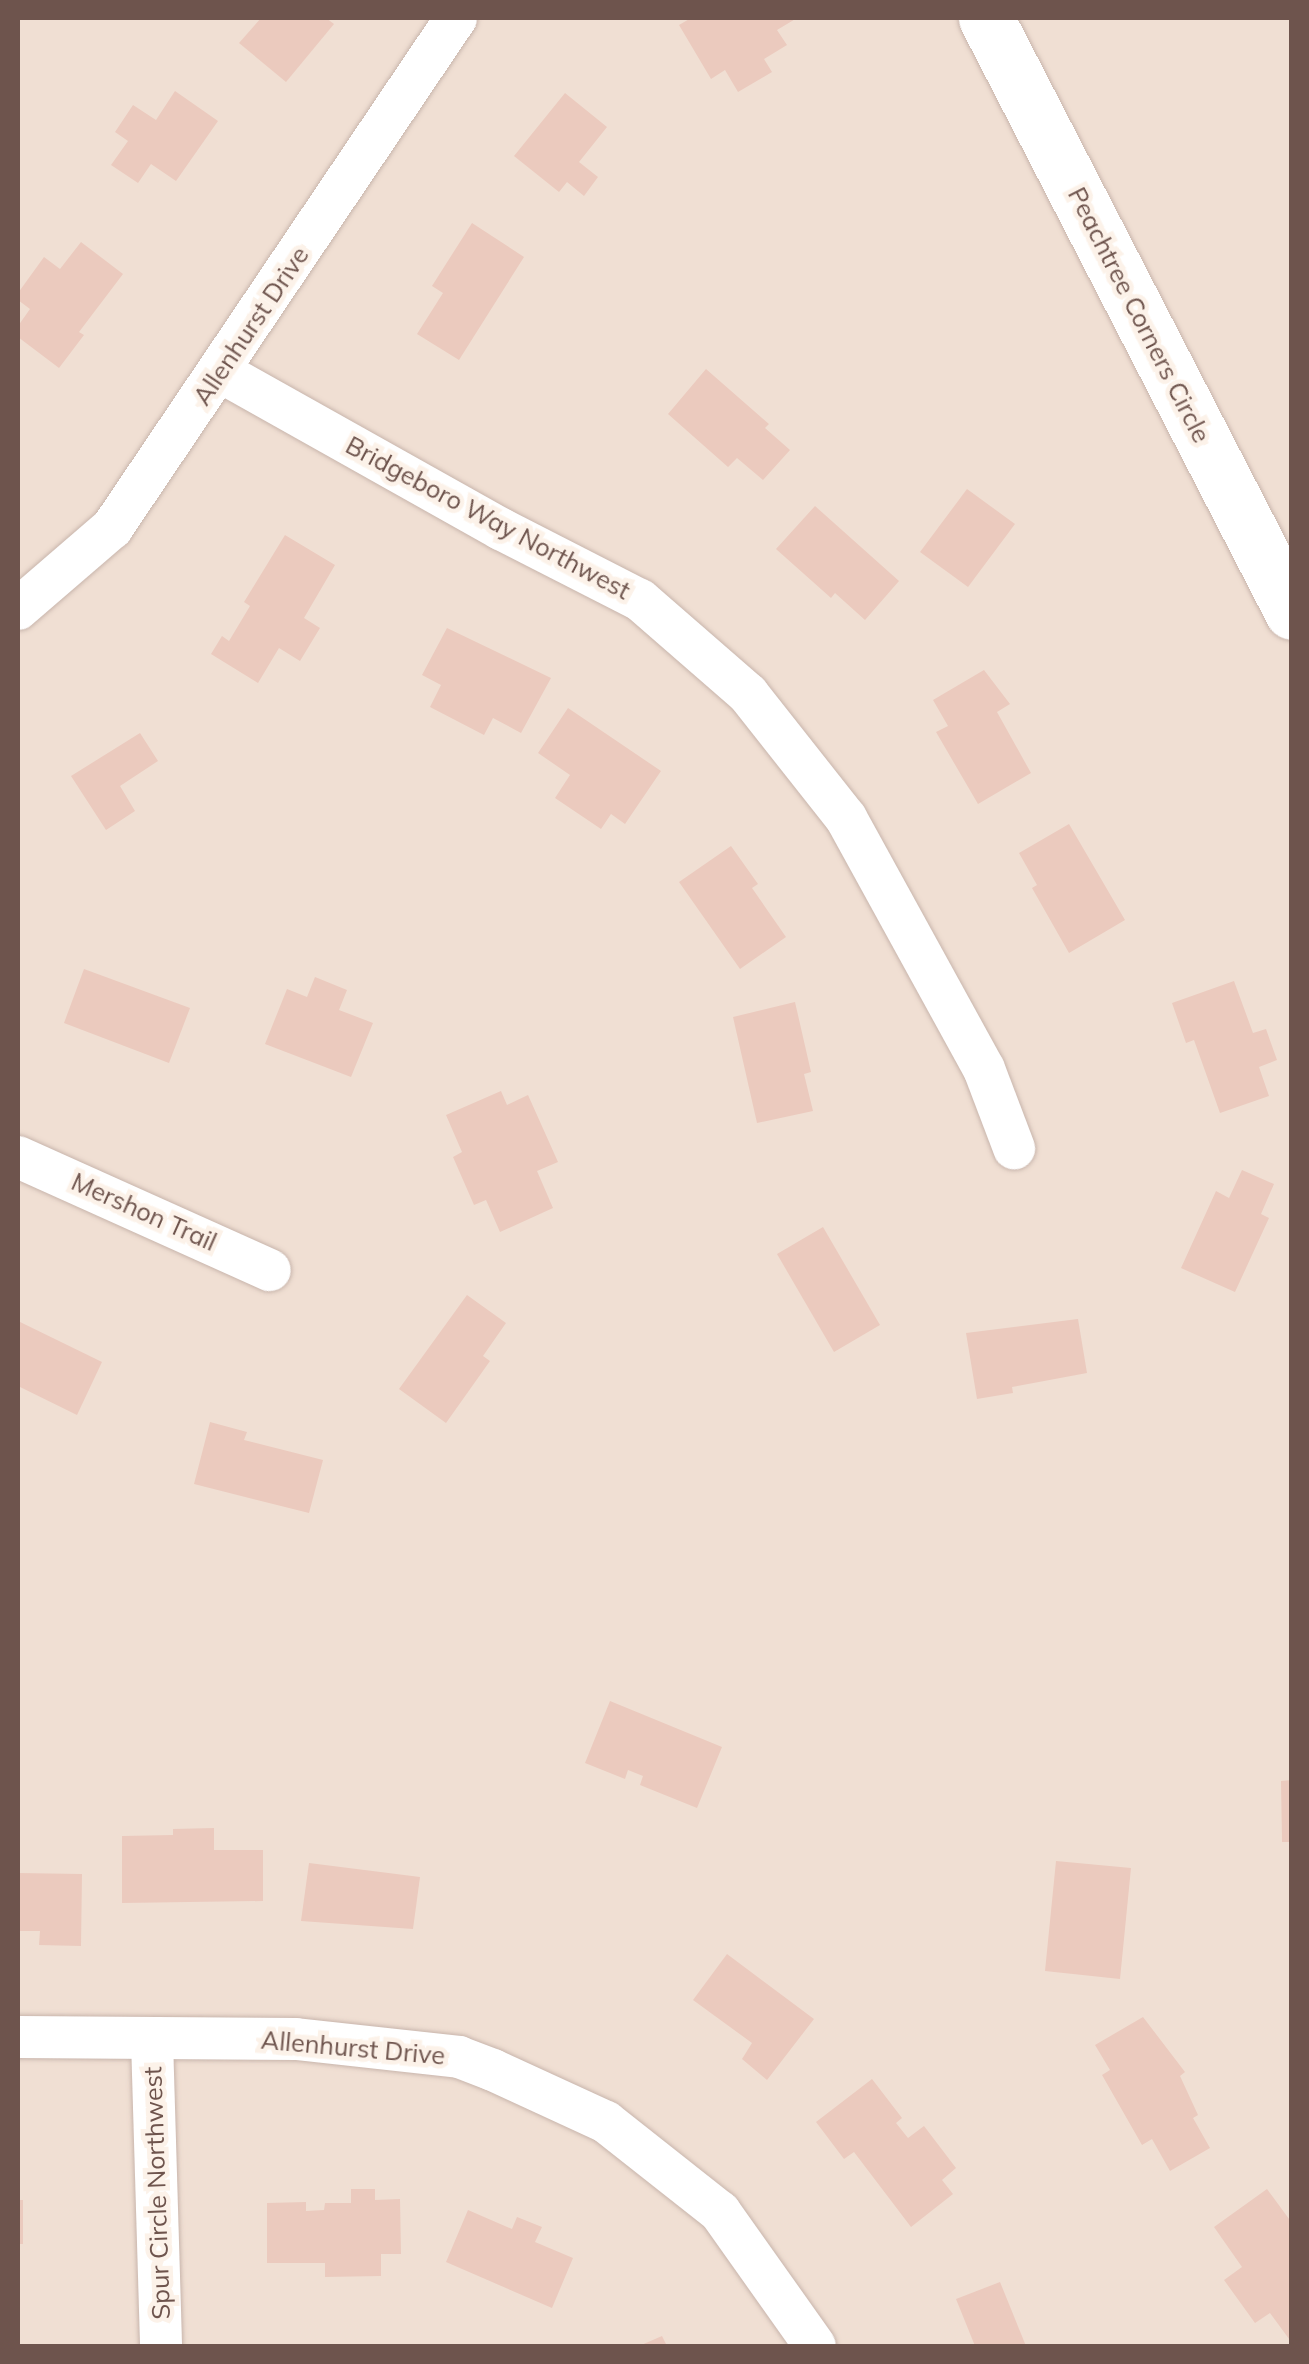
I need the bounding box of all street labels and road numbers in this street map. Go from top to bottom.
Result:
street label: Peachtree Corners Circle [1062,182,1216,448]
street label: Allenhurst Drive [187,241,315,411]
street label: Bridgeboro Way Northwest [341,430,635,606]
street label: Mershon Trail [67,1167,221,1257]
street label: Allenhurst Drive [260,2025,446,2071]
street label: Spur Circle Northwest [138,2066,176,2320]

